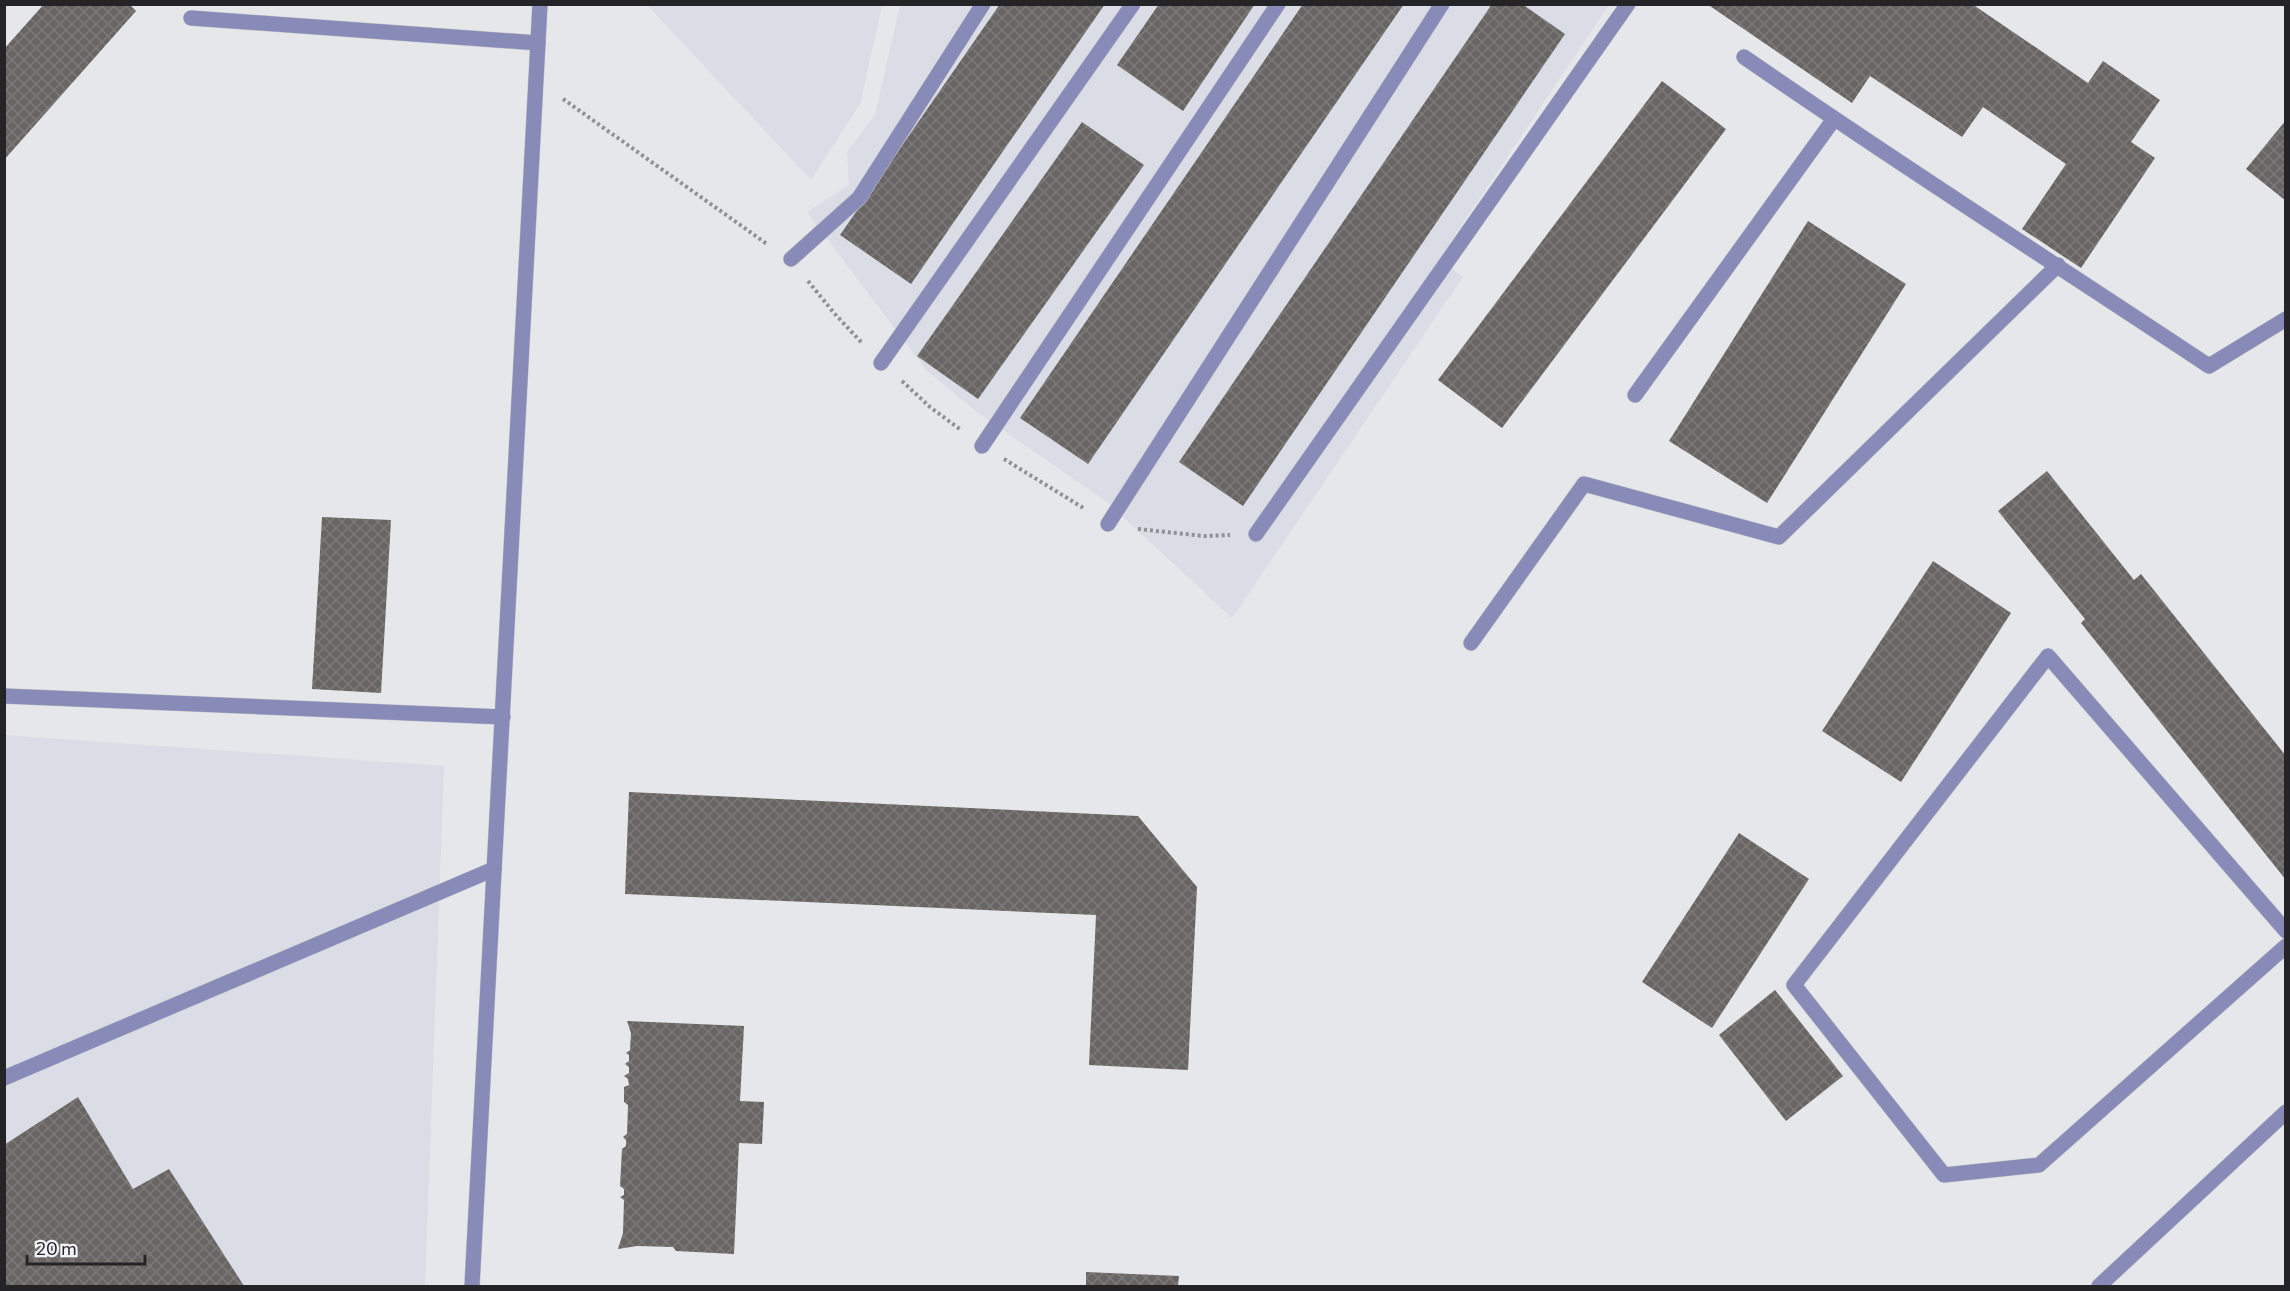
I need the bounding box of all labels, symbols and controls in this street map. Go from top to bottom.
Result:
scale bar [27,1228,146,1266]
text: 20 m [36,1237,77,1259]

